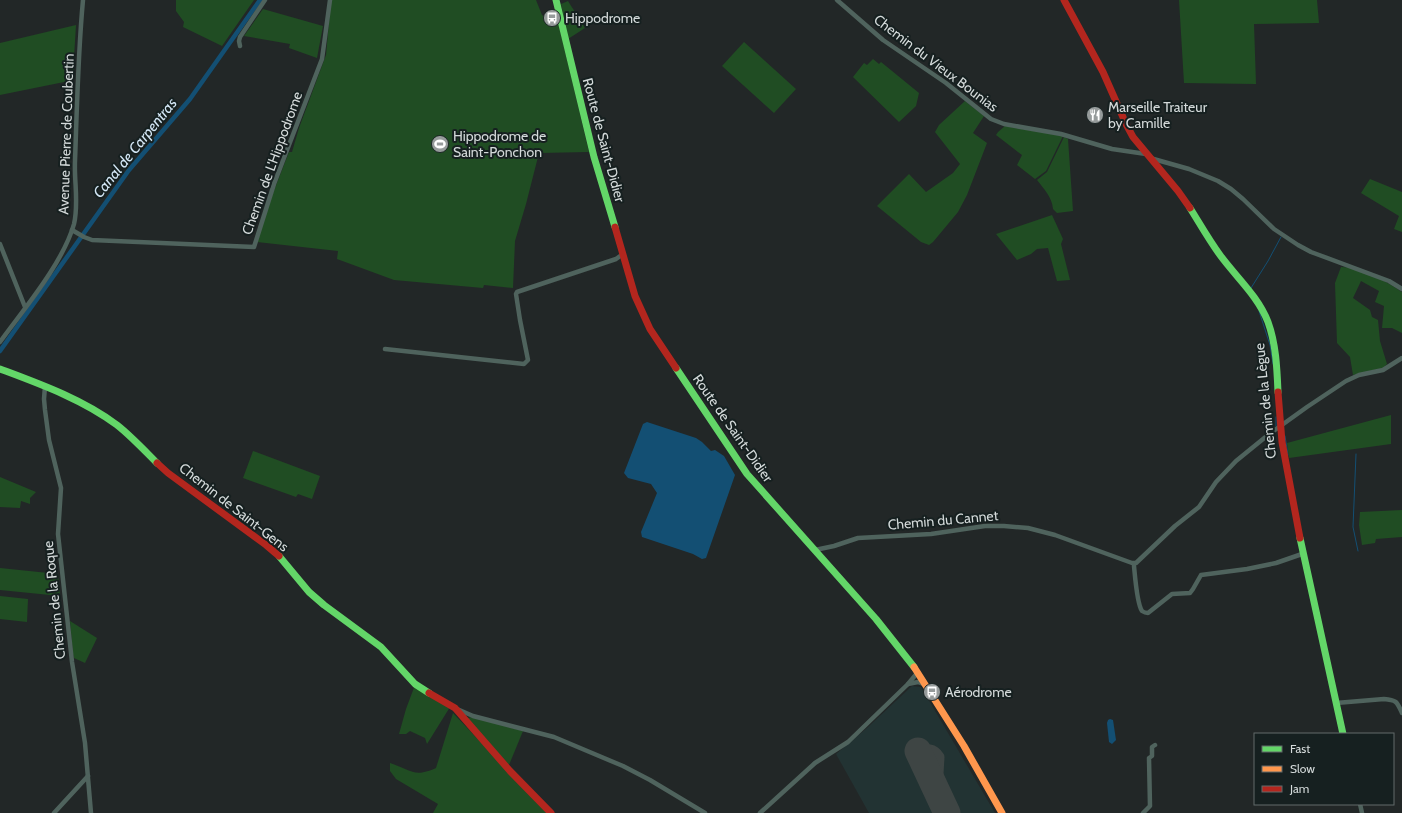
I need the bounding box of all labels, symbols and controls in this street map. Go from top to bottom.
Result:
bus stop icon: Hippodrome [542,8,562,28]
place label: Hippodrome [565,9,640,27]
street label: Chemin du Vieux Bounias [870,10,1002,116]
street label: Avenue Pierre de Coubertin [54,53,78,215]
street label: Route de Saint-Didier [579,76,629,205]
street label: Chemin de L'Hippodrome [238,89,306,237]
water label: Canal de Carpentras [89,94,181,202]
place label: Marseille Traiteur by Camille [1108,98,1208,132]
restaurant icon: Marseille Traiteur by Camille [1085,105,1105,125]
place label: Hippodrome de Saint-Ponchon [453,127,546,161]
sports icon: Hippodrome de Saint-Ponchon [430,134,450,154]
street label: Chemin de la Lègue [1250,342,1280,460]
street label: Route de Saint-Didier [689,370,777,486]
street label: Chemin de Saint-Gens [176,459,293,555]
street label: Chemin du Cannet [887,506,999,534]
street label: Chemin de la Roque [39,540,69,660]
bus stop icon: Aérodrome [922,682,942,702]
place label: Aérodrome [945,683,1012,701]
legend [1254,733,1394,805]
text: Fast [1290,741,1310,756]
text: Slow [1290,761,1315,776]
text: Jam [1289,781,1309,796]

